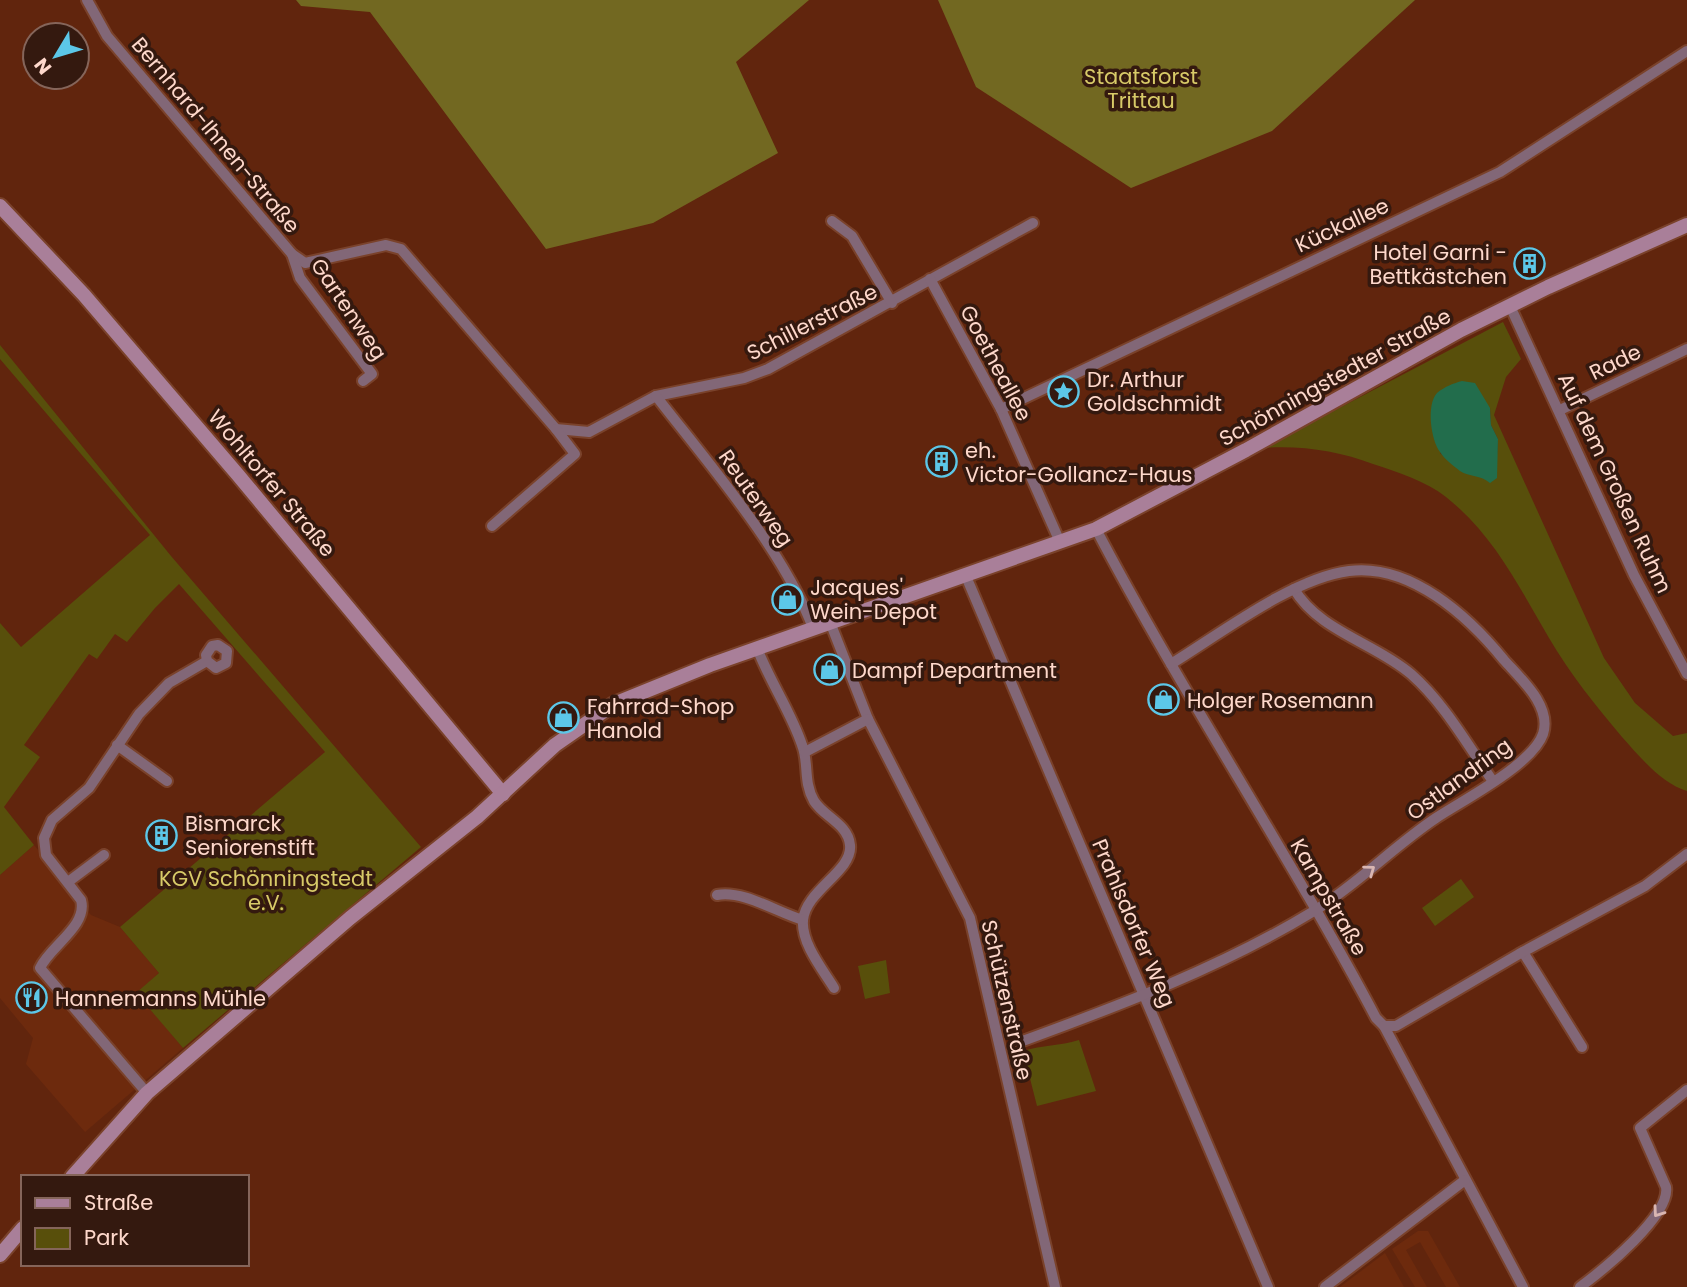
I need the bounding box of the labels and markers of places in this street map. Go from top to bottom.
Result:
place label: Hotel Garni - Bettkästchen [1370,238,1507,291]
building icon: Hotel Garni - Bettkästchen [1513,247,1547,281]
place label: Dr. Arthur Goldschmidt [1087,365,1222,418]
place icon: Dr. Arthur Goldschmidt [1047,374,1081,408]
place label: eh. Victor-Gollancz-Haus [965,436,1192,489]
building icon: eh. Victor-Gollancz-Haus [925,445,959,479]
place label: Jacques' Wein-Depot [810,573,937,626]
shop icon: Jacques' Wein-Depot [770,582,804,616]
shop icon: Dampf Department [812,653,846,687]
place label: Dampf Department [852,656,1057,685]
shop icon: Holger Rosemann [1147,683,1181,717]
place label: Holger Rosemann [1187,686,1374,715]
place label: Fahrrad-Shop Hanold [587,692,734,745]
shop icon: Fahrrad-Shop Hanold [547,701,581,735]
place label: Bismarck Seniorenstift [185,809,315,862]
building icon: Bismarck Seniorenstift [145,818,179,852]
restaurant icon: Hannemanns Mühle [15,981,49,1015]
place label: Hannemanns Mühle [55,984,266,1013]

